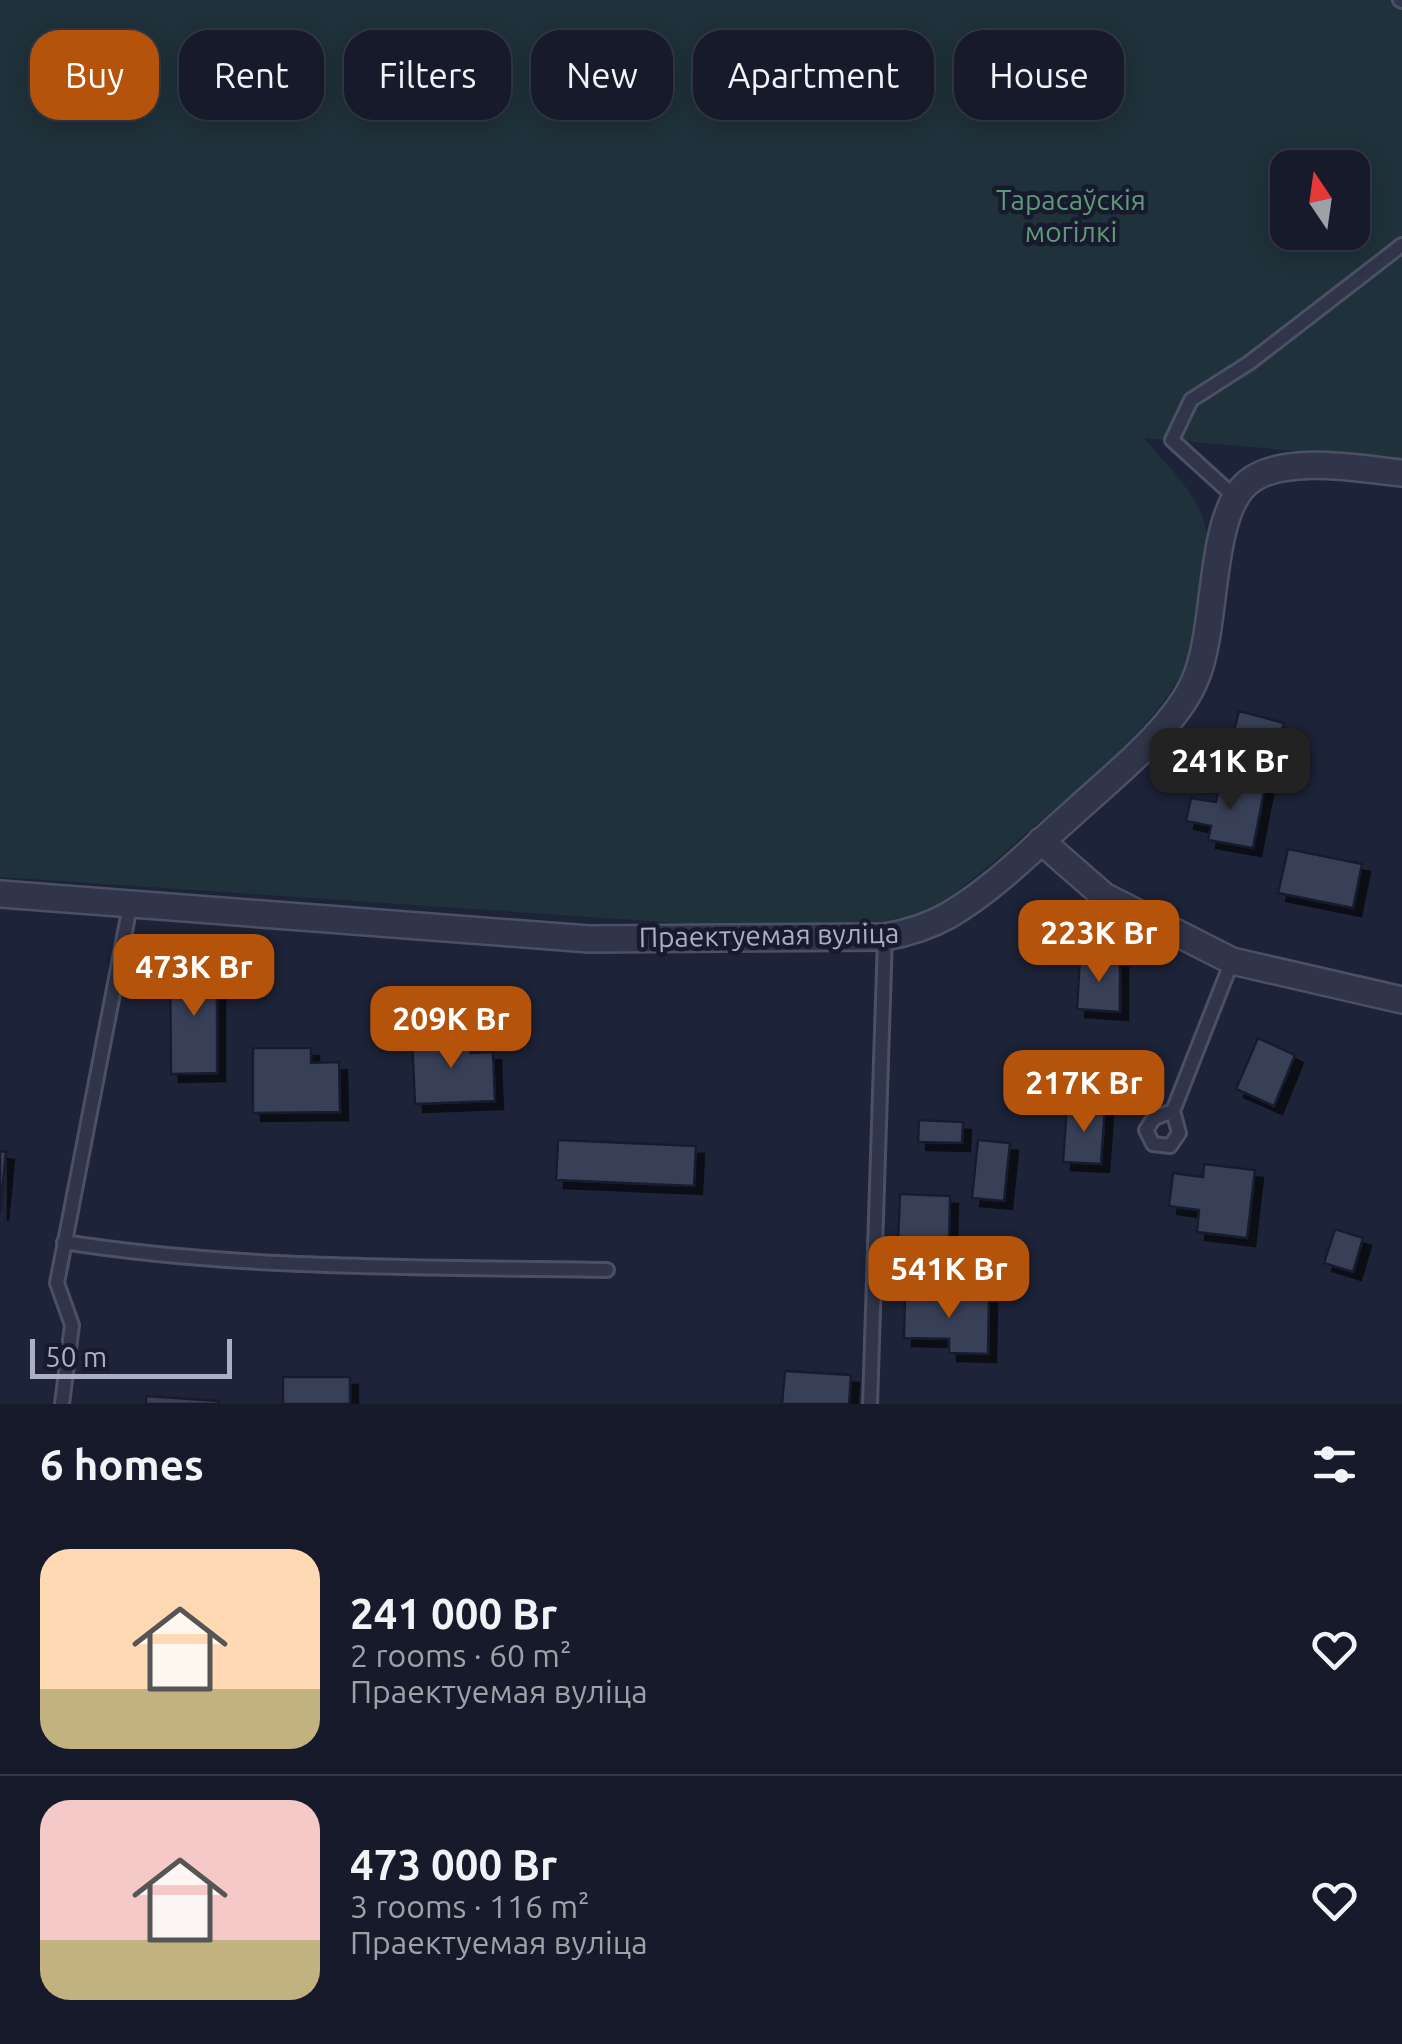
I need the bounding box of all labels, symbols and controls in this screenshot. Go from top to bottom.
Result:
chip: Buy [30,30,159,120]
chip: Rent [179,30,324,120]
chip: Filters [344,30,511,120]
chip: New [531,30,673,120]
chip: Apartment [693,30,934,120]
chip: House [954,30,1124,120]
north arrow [1270,150,1370,250]
map controls [1270,150,1370,250]
park label: Тарасаўскія могілкі [996,184,1146,247]
pin: 241K Br [1138,728,1322,813]
text: 241K Br [1171,742,1289,778]
pin: 223K Br [1007,900,1191,985]
text: 223K Br [1040,914,1158,950]
street label: Праектуемая вуліца [638,917,900,952]
pin: 473K Br [102,934,286,1019]
text: 473K Br [135,948,253,984]
pin: 209K Br [359,986,543,1071]
text: 209K Br [392,1000,510,1036]
pin: 217K Br [992,1050,1176,1135]
text: 217K Br [1025,1064,1143,1100]
pin: 541K Br [857,1236,1041,1321]
text: 541K Br [890,1250,1008,1286]
scale bar [30,1334,232,1378]
text: 50 m [45,1341,107,1372]
icon: filters [1307,1437,1362,1492]
text: 6 homes [40,1441,204,1488]
icon: home [120,1589,240,1709]
text: 241 000 Br [350,1590,557,1637]
icon: heart [1307,1622,1362,1677]
text: 2 rooms · 60 m² [350,1637,571,1673]
text: Праектуемая вуліца [350,1673,648,1709]
icon: home [120,1840,240,1960]
text: 473 000 Br [350,1841,557,1888]
icon: heart [1307,1873,1362,1928]
text: 3 rooms · 116 m² [350,1888,590,1924]
text: Праектуемая вуліца [350,1924,648,1960]

